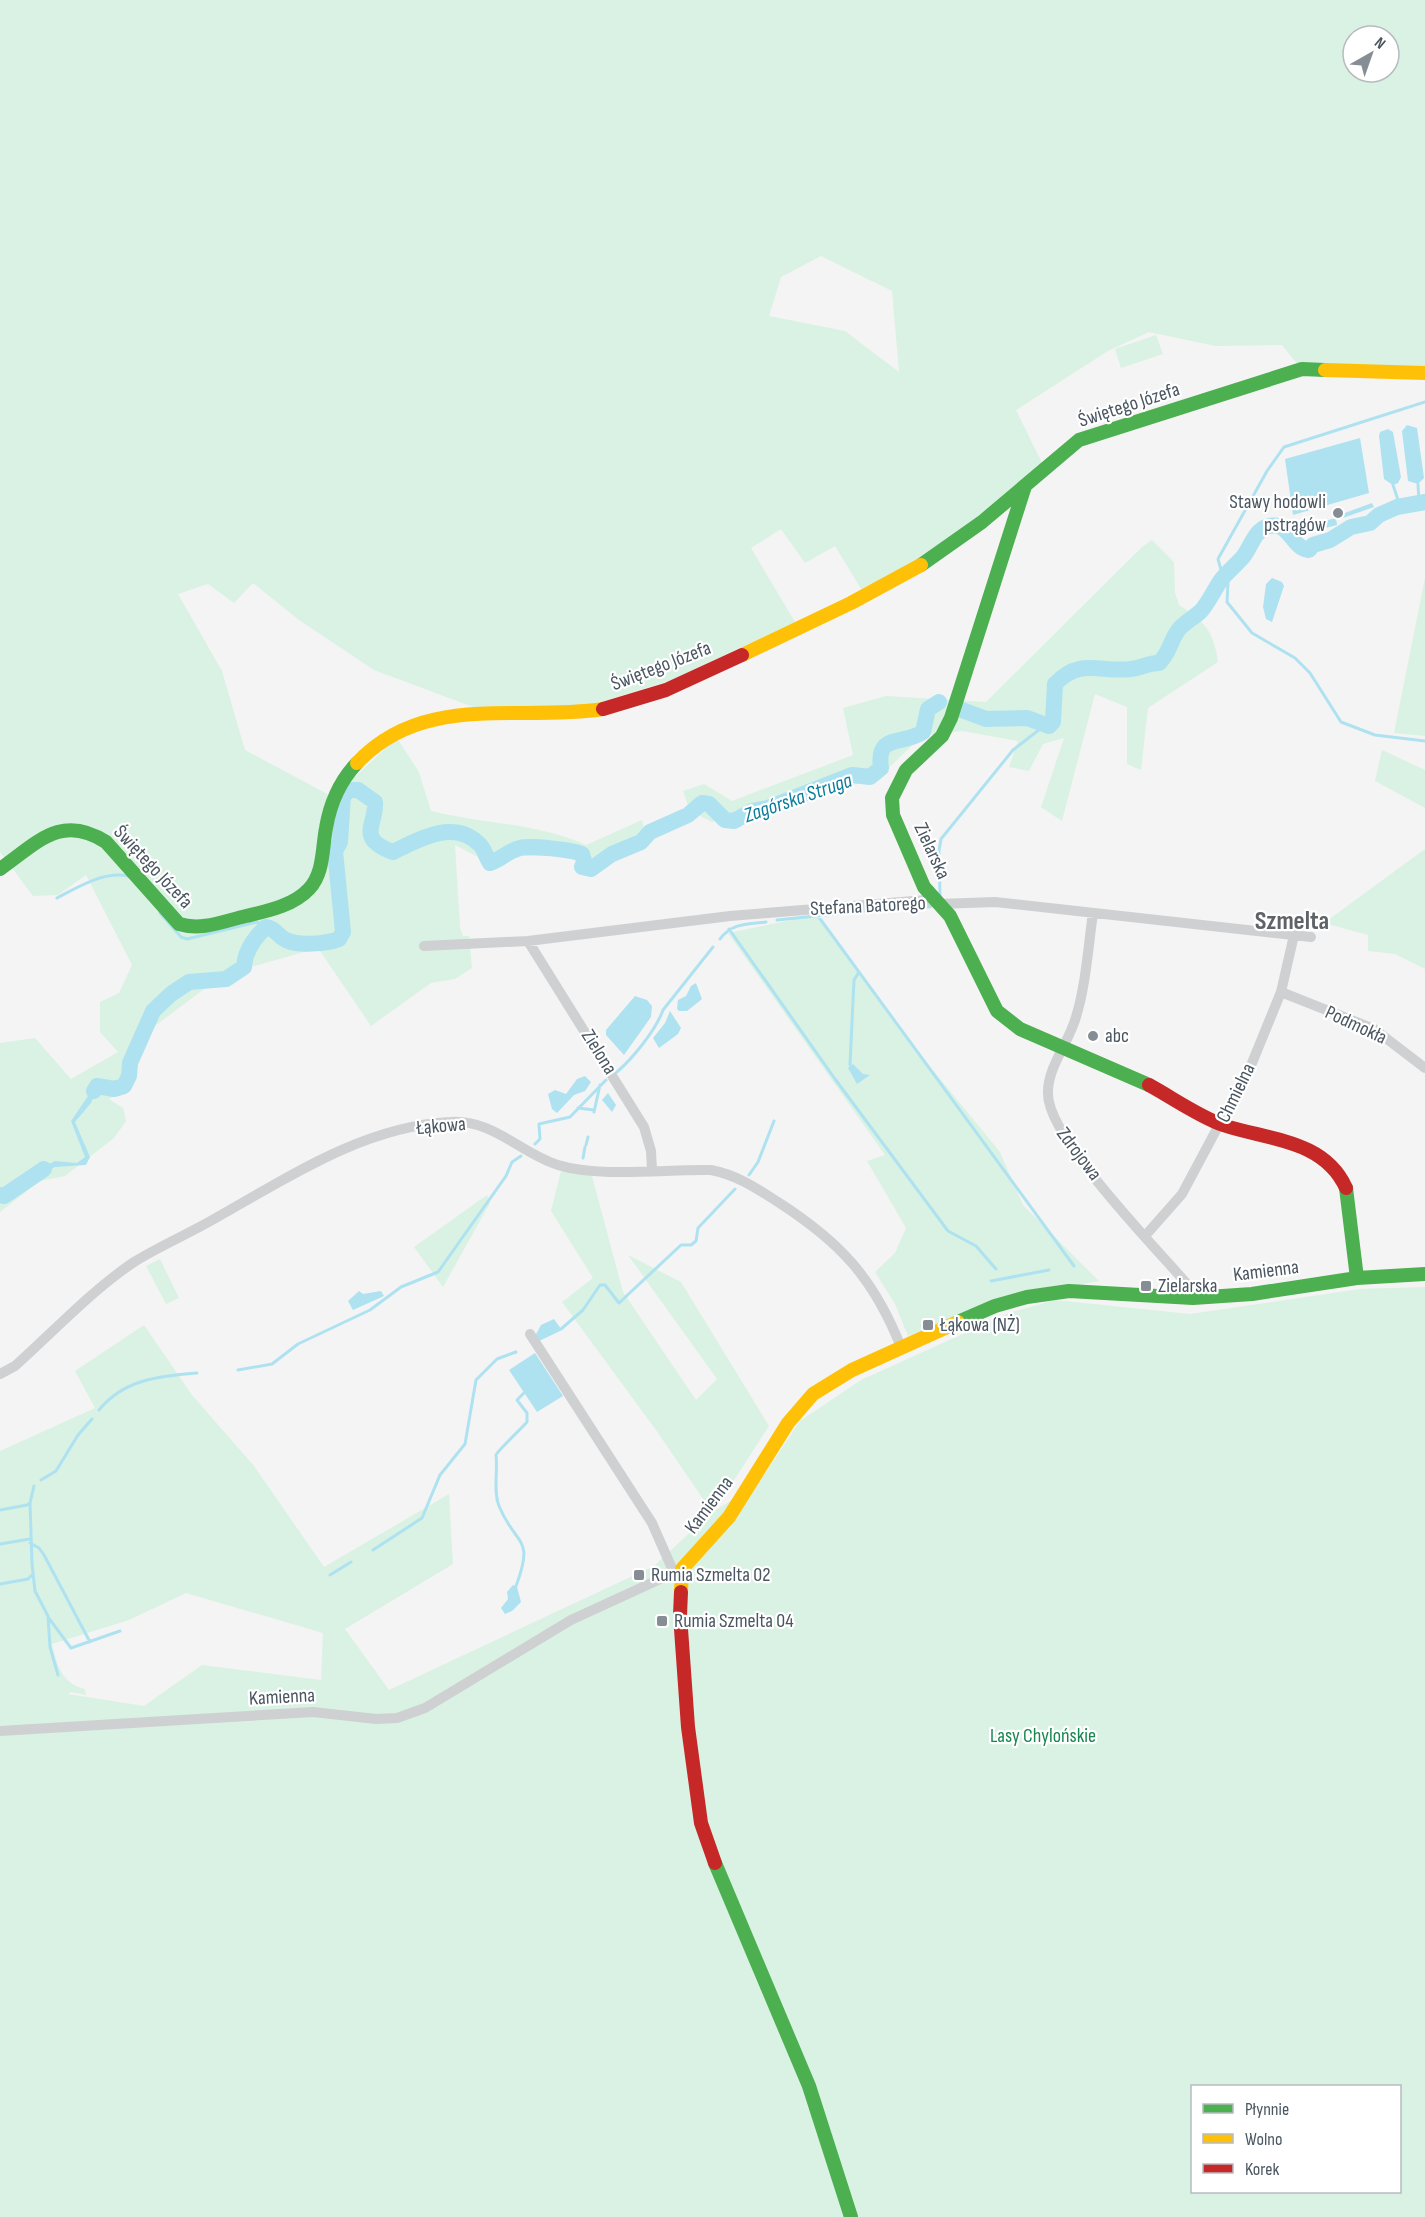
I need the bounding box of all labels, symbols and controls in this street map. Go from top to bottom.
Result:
north arrow [1341,24,1401,84]
text: N [1370,34,1389,54]
street label: Świętego Józefa [1075,377,1183,433]
place label: Stawy hodowli pstrągów [1229,490,1326,537]
marker: Stawy hodowli pstrągów [1331,506,1345,520]
street label: Świętego Józefa [608,636,714,696]
water label: Zagórska Struga [740,768,856,828]
street label: Zielarska [909,819,955,883]
street label: Świętego Józefa [108,820,198,914]
street label: Stefana Batorego [810,891,926,921]
district label: Szmelta [1255,906,1329,937]
street label: Podmokła [1321,1000,1391,1050]
place label: abc [1105,1024,1129,1048]
street label: Zielona [576,1025,622,1079]
marker: abc [1086,1029,1100,1043]
street label: Chmielna [1211,1059,1261,1127]
street label: Łąkowa [414,1112,467,1140]
street label: Zdrojowa [1051,1123,1107,1185]
street label: Kamienna [1232,1255,1300,1287]
place label: Zielarska [1158,1274,1217,1298]
marker: Zielarska [1139,1279,1153,1293]
place label: Łąkowa (NŻ) [939,1313,1020,1337]
marker: Łąkowa (NŻ) [921,1318,935,1332]
street label: Kamienna [680,1471,738,1539]
place label: Rumia Szmelta 02 [651,1563,770,1587]
marker: Rumia Szmelta 02 [632,1568,646,1582]
place label: Rumia Szmelta 04 [674,1609,794,1633]
marker: Rumia Szmelta 04 [655,1614,669,1628]
street label: Kamienna [248,1683,316,1711]
park label: Lasy Chylońskie [990,1724,1096,1748]
legend [1191,2085,1401,2193]
text: Płynnie [1245,2099,1289,2120]
text: Wolno [1245,2129,1282,2150]
text: Korek [1245,2159,1279,2180]

